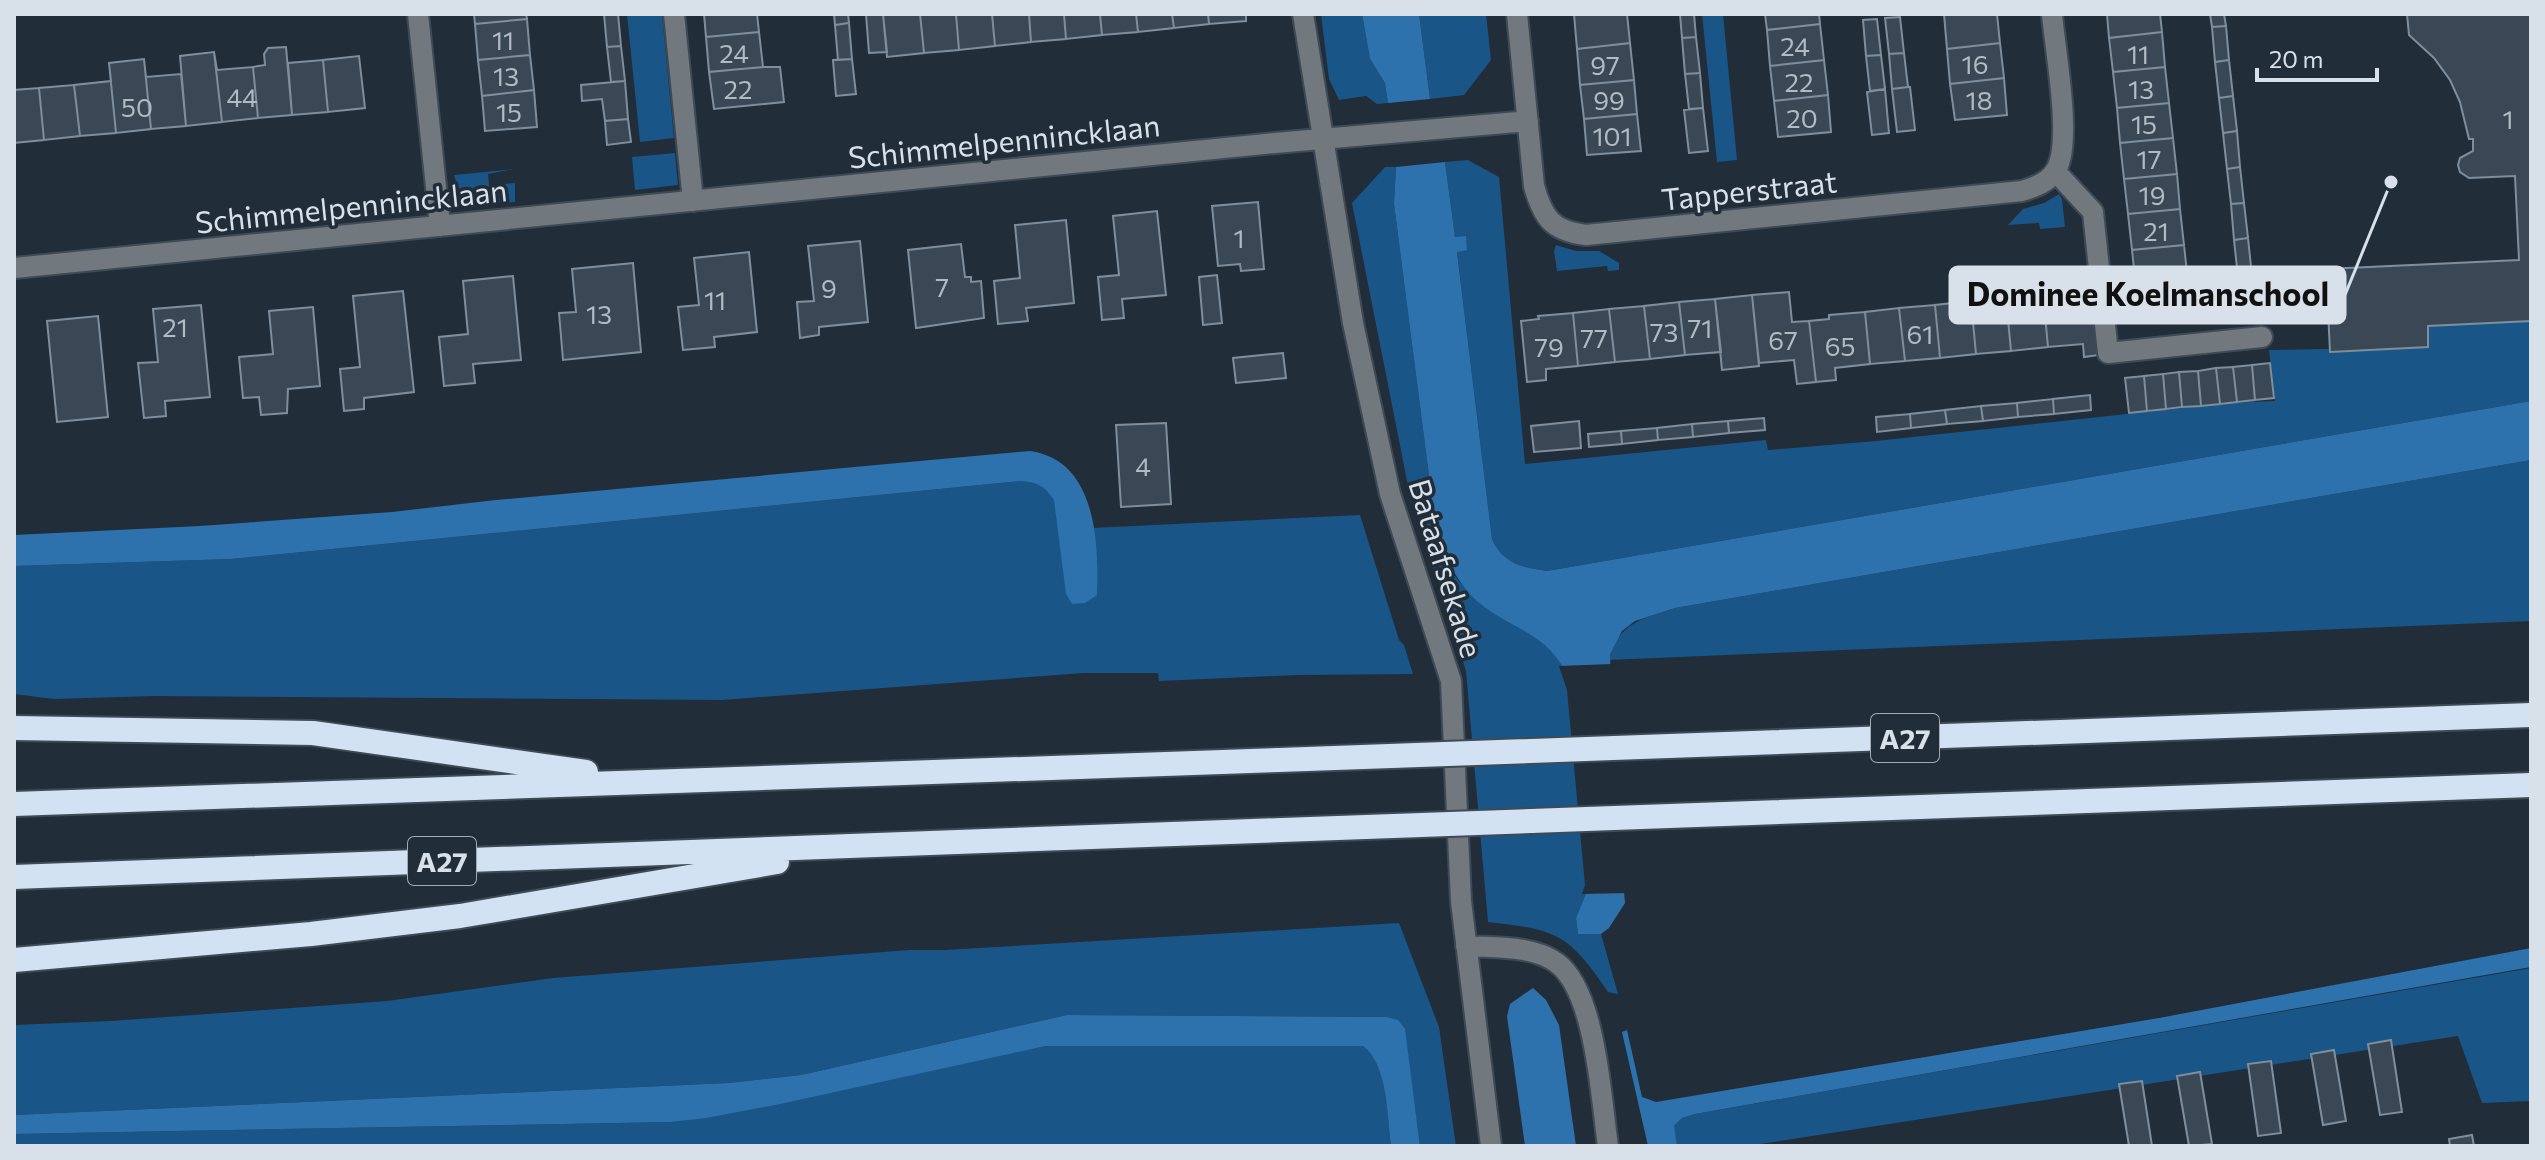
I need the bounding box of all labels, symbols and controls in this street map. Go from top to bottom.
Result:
house number: 11 [492,24,514,55]
house number: 24 [1780,30,1810,61]
scale bar [2257,32,2377,82]
house number: 24 [719,37,749,68]
house number: 11 [2127,38,2149,69]
text: 20 m [2269,44,2323,73]
house number: 16 [1962,48,1988,79]
house number: 97 [1590,49,1620,80]
house number: 13 [493,60,519,91]
house number: 22 [1785,66,1813,97]
house number: 22 [724,73,752,104]
house number: 13 [2128,73,2154,104]
house number: 44 [226,81,258,112]
house number: 99 [1593,84,1625,115]
house number: 18 [1966,84,1992,115]
house number: 50 [121,91,153,122]
house number: 15 [496,96,522,127]
house number: 20 [1786,102,1818,133]
house number: 1 [2502,103,2514,134]
street label: Schimmelpennincklaan [846,105,1162,175]
house number: 15 [2131,108,2157,139]
house number: 101 [1592,120,1632,151]
house number: 17 [2137,143,2161,174]
street label: Tapperstraat [1659,161,1839,217]
street label: Schimmelpennincklaan [193,170,509,240]
house number: 19 [2139,179,2165,210]
house number: 21 [2143,215,2169,246]
house number: 1 [1233,222,1245,253]
callout: Dominee Koelmanschool [1950,267,2345,323]
house number: 7 [935,271,949,302]
house number: 9 [821,272,837,303]
text: Dominee Koelmanschool [1967,273,2329,313]
house number: 11 [704,284,726,315]
house number: 13 [586,298,612,329]
house number: 21 [162,311,188,342]
house number: 71 [1688,312,1712,343]
house number: 73 [1650,316,1678,347]
house number: 61 [1907,318,1933,349]
house number: 77 [1580,322,1608,353]
house number: 67 [1768,324,1798,355]
house number: 65 [1825,330,1855,361]
house number: 79 [1534,331,1564,362]
house number: 4 [1135,450,1151,481]
street label: Bataafsekade [1402,474,1492,662]
road number: A27 [1871,714,1939,762]
road number: A27 [408,837,476,885]

